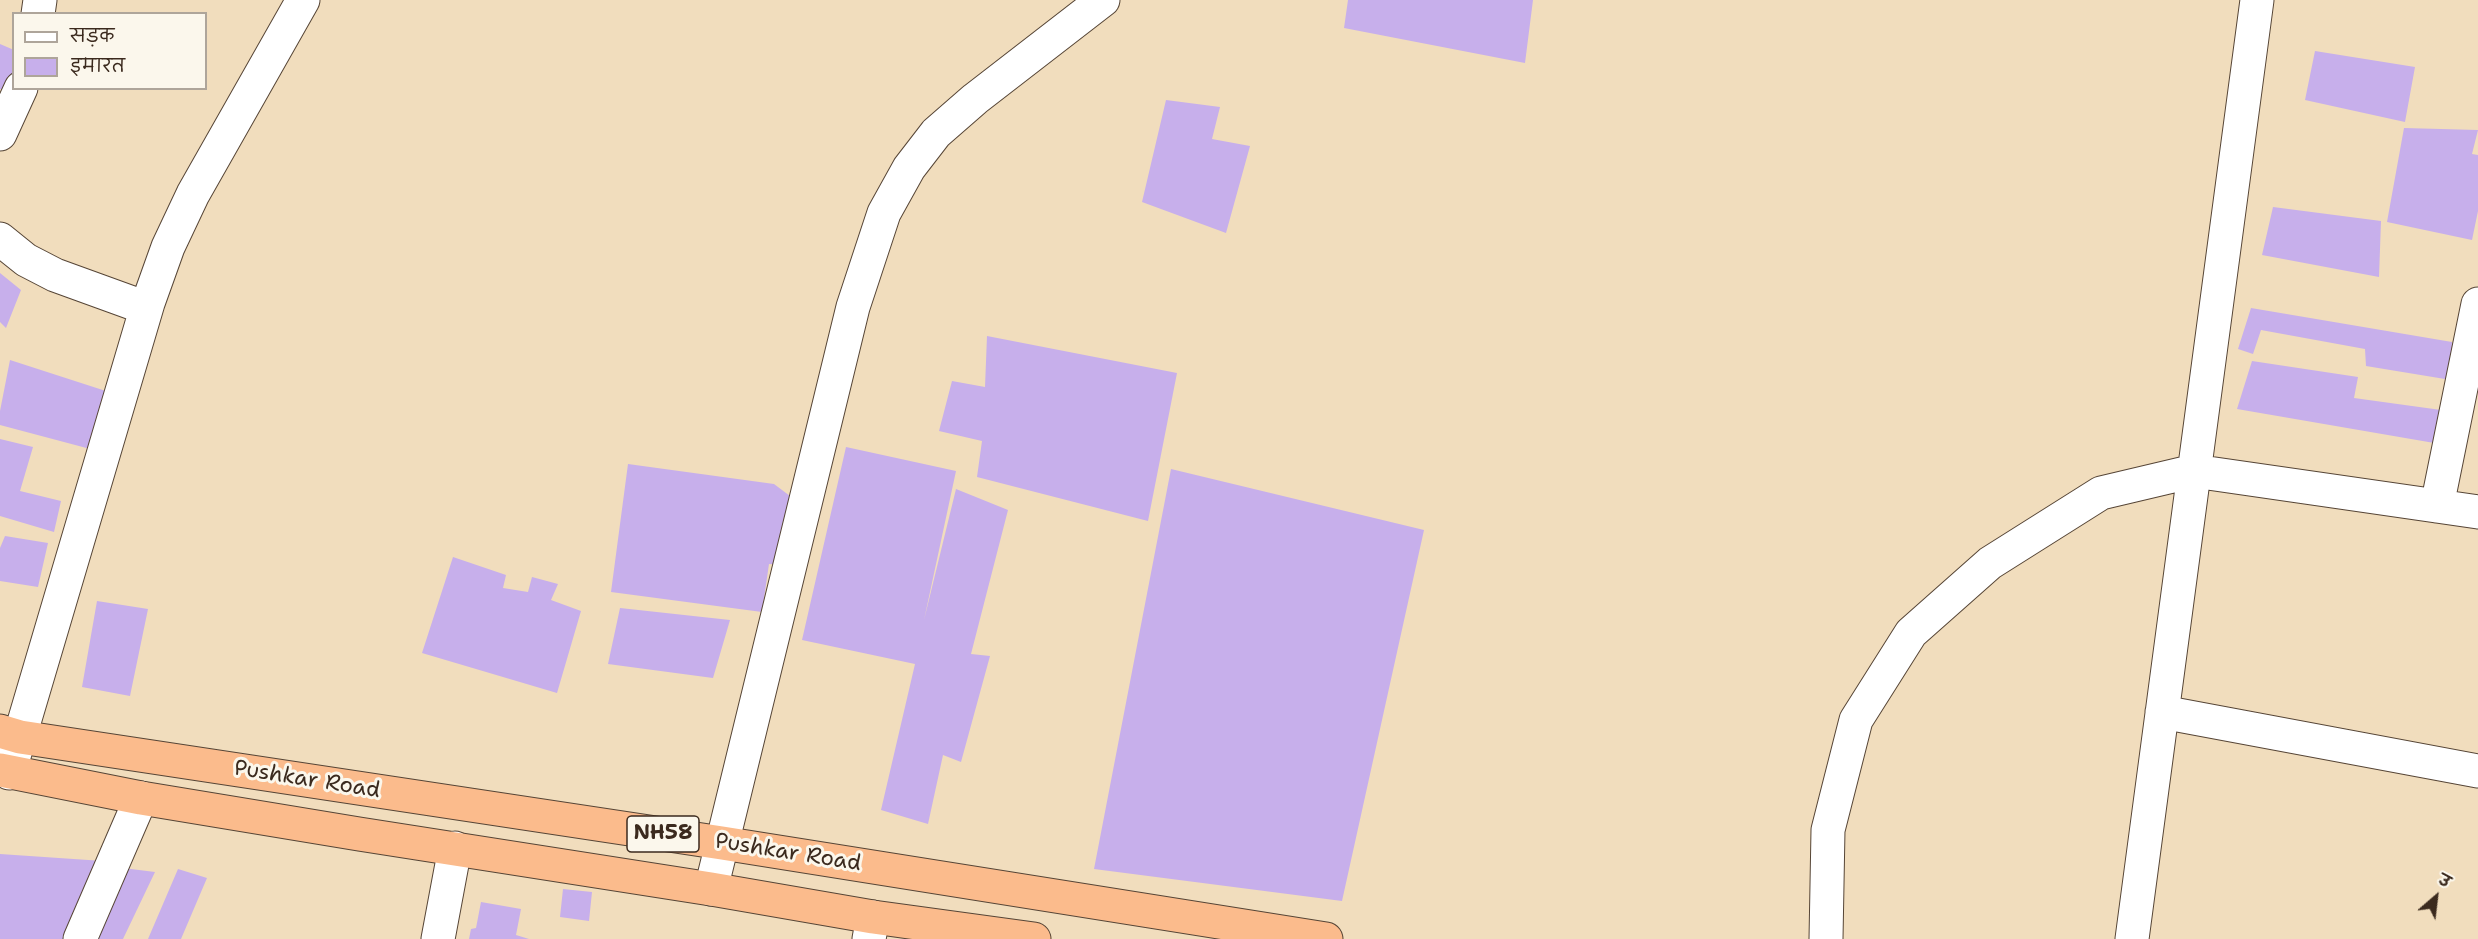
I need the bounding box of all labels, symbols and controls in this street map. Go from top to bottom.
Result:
legend [12,12,207,90]
text: सड़क [70,24,114,48]
text: इमारत [70,54,125,78]
street label: Pushkar Road [232,755,382,805]
road number: NH58 [627,816,699,852]
street label: Pushkar Road [713,828,863,878]
north arrow [2406,867,2466,927]
text: उ [2435,869,2454,892]

